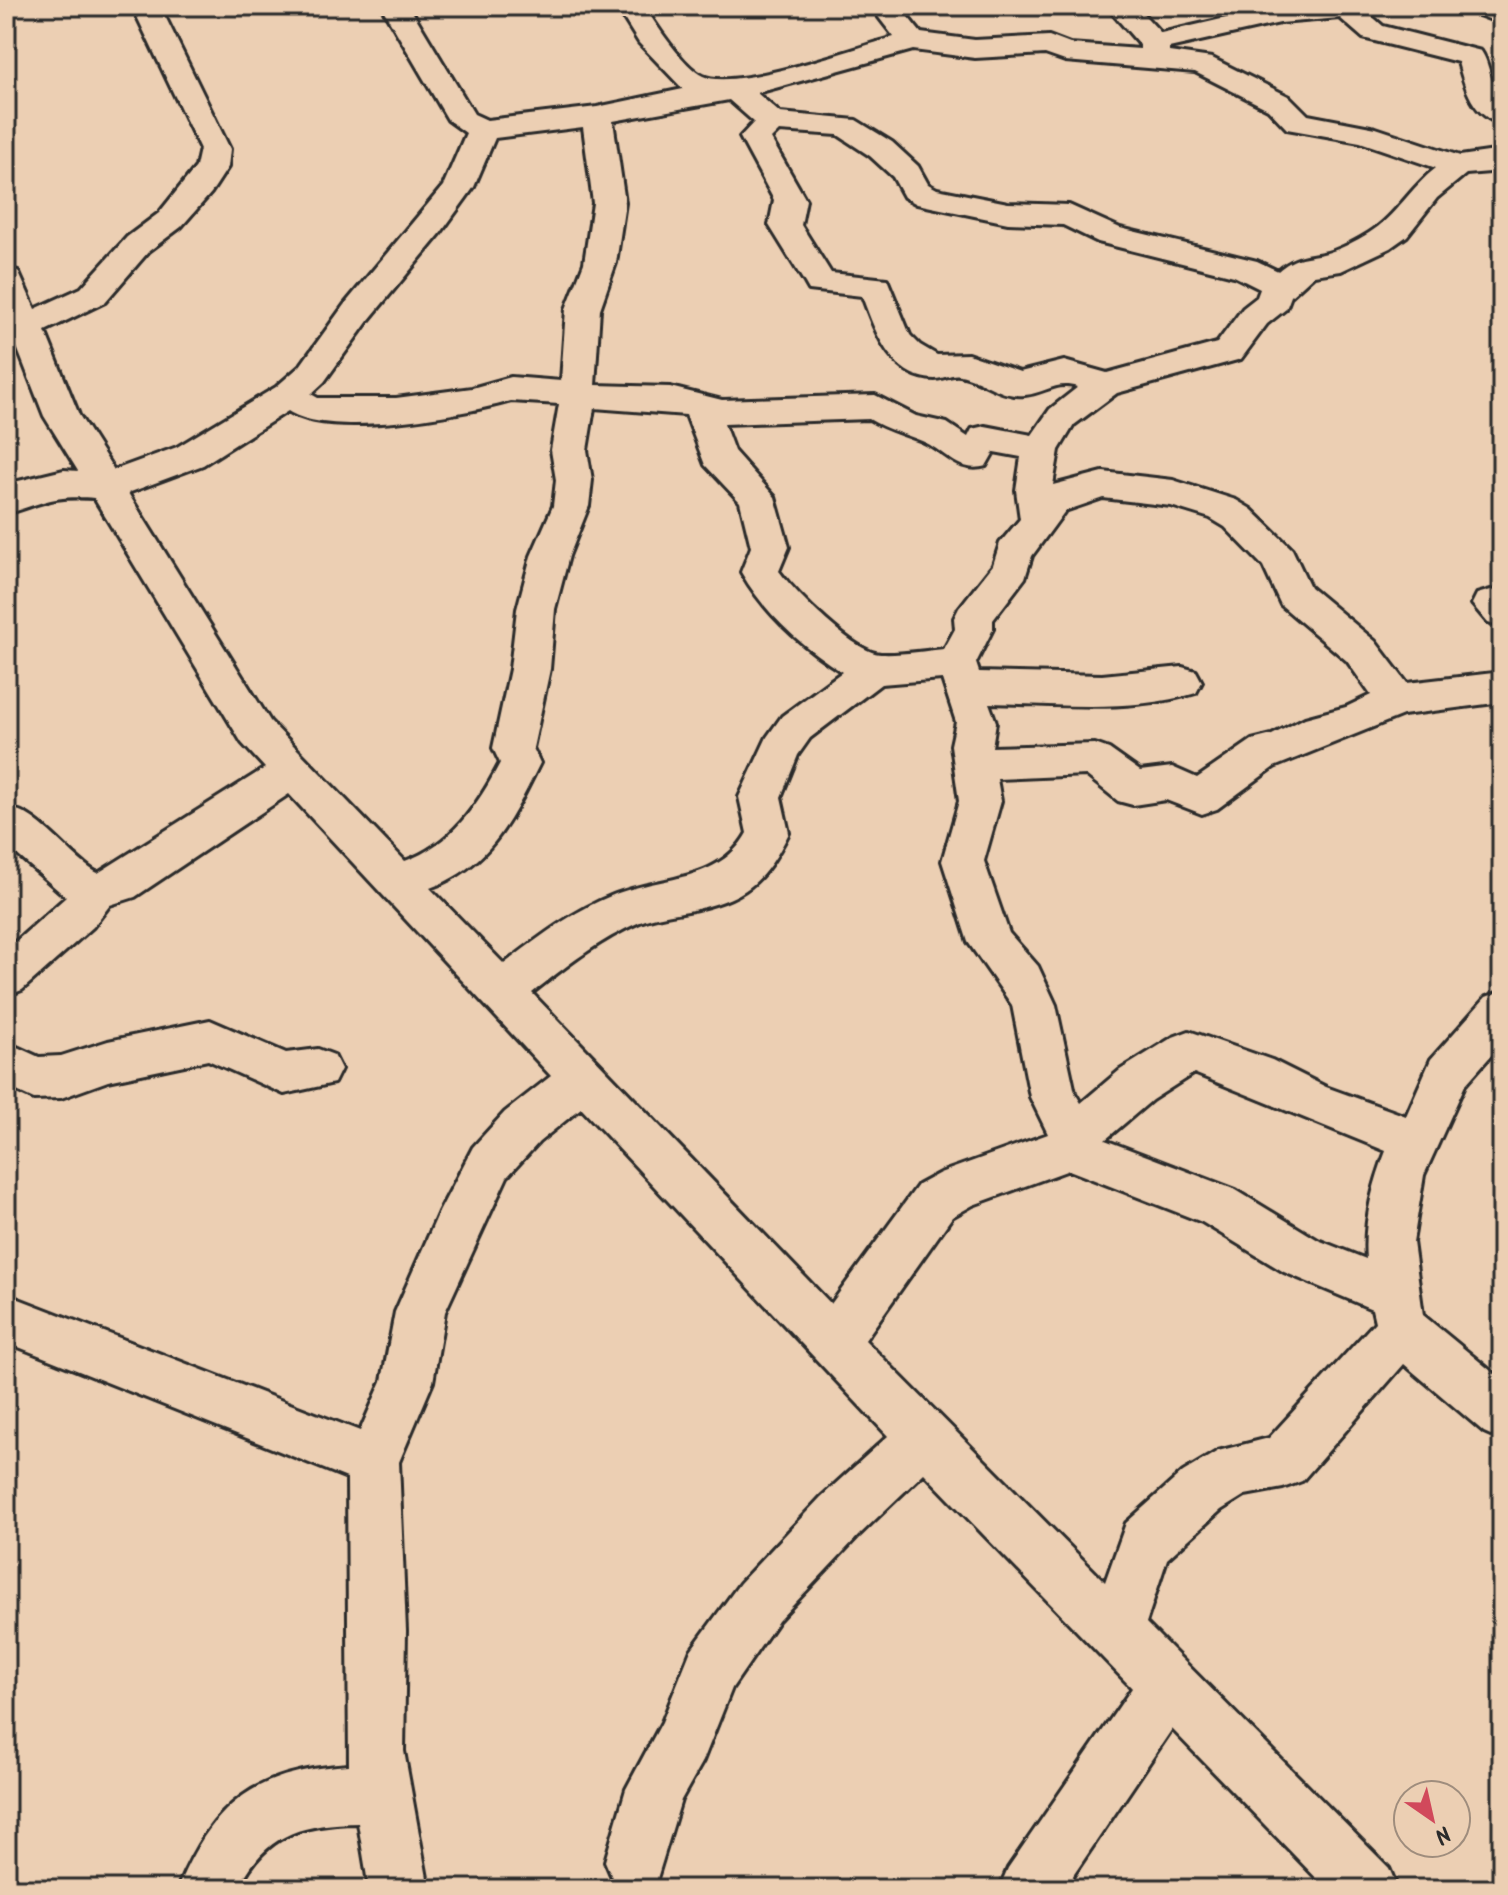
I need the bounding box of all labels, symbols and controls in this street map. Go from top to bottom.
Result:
north arrow [1392,1779,1472,1859]
text: N [1426,1815,1457,1852]

